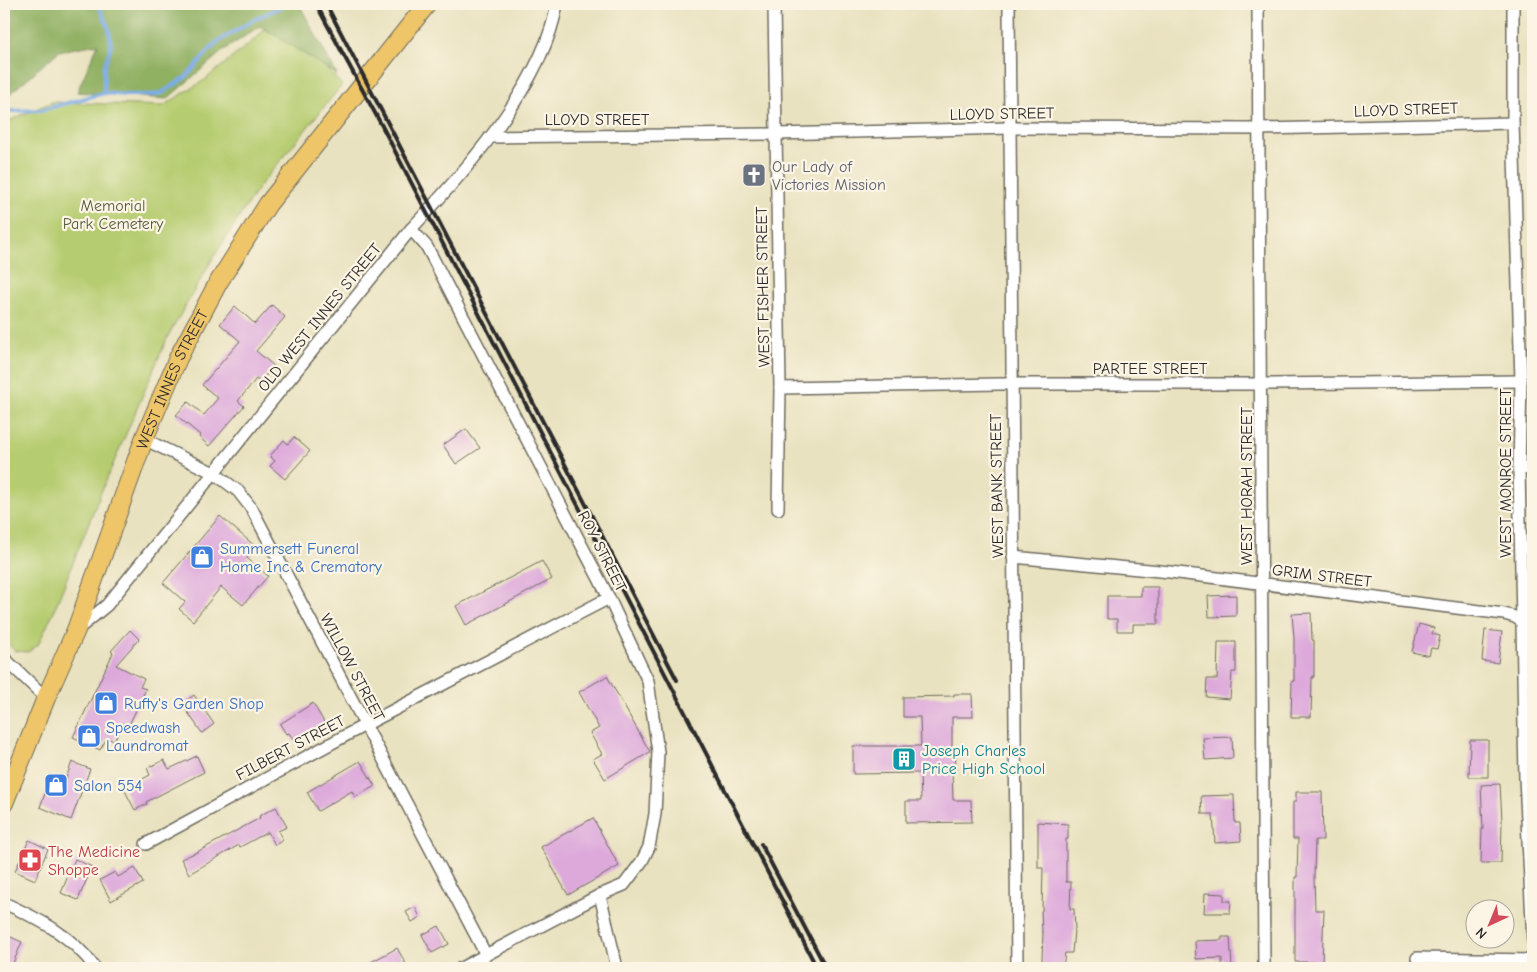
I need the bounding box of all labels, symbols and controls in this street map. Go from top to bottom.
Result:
street label: LLOYD STREET [1353,99,1459,121]
street label: LLOYD STREET [950,104,1055,124]
street label: LLOYD STREET [545,111,650,129]
place label: Our Lady of Victories Mission [772,158,886,194]
church icon: Our Lady of Victories Mission [741,162,767,188]
park label: Memorial Park Cemetery [63,197,164,233]
street label: WEST FISHER STREET [753,206,773,368]
street label: OLD WEST INNES STREET [254,239,385,395]
street label: WEST INNES STREET [133,306,212,452]
street label: PARTEE STREET [1093,360,1208,378]
street label: WEST MONROE STREET [1497,388,1515,558]
street label: WEST HORAH STREET [1238,406,1256,565]
street label: WEST BANK STREET [987,413,1007,558]
street label: ROY STREET [574,508,631,596]
place label: Summersett Funeral Home Inc & Crematory [220,540,383,576]
shop icon: Summersett Funeral Home Inc & Crematory [189,544,215,570]
street label: GRIM STREET [1271,561,1373,591]
street label: WILLOW STREET [316,611,388,725]
shop icon: Rufty's Garden Shop [93,690,119,716]
place label: Rufty's Garden Shop [124,695,264,713]
street label: FILBERT STREET [233,711,349,784]
place label: Speedwash Laundromat [106,719,189,755]
shop icon: Speedwash Laundromat [76,723,102,749]
place label: Joseph Charles Price High School [922,742,1045,778]
building icon: Joseph Charles Price High School [891,746,917,772]
shop icon: Salon 554 [43,772,69,798]
place label: Salon 554 [74,777,142,795]
place label: The Medicine Shoppe [48,843,140,879]
pharmacy icon: The Medicine Shoppe [17,847,43,873]
north arrow [1464,900,1514,950]
text: N [1472,924,1491,942]

